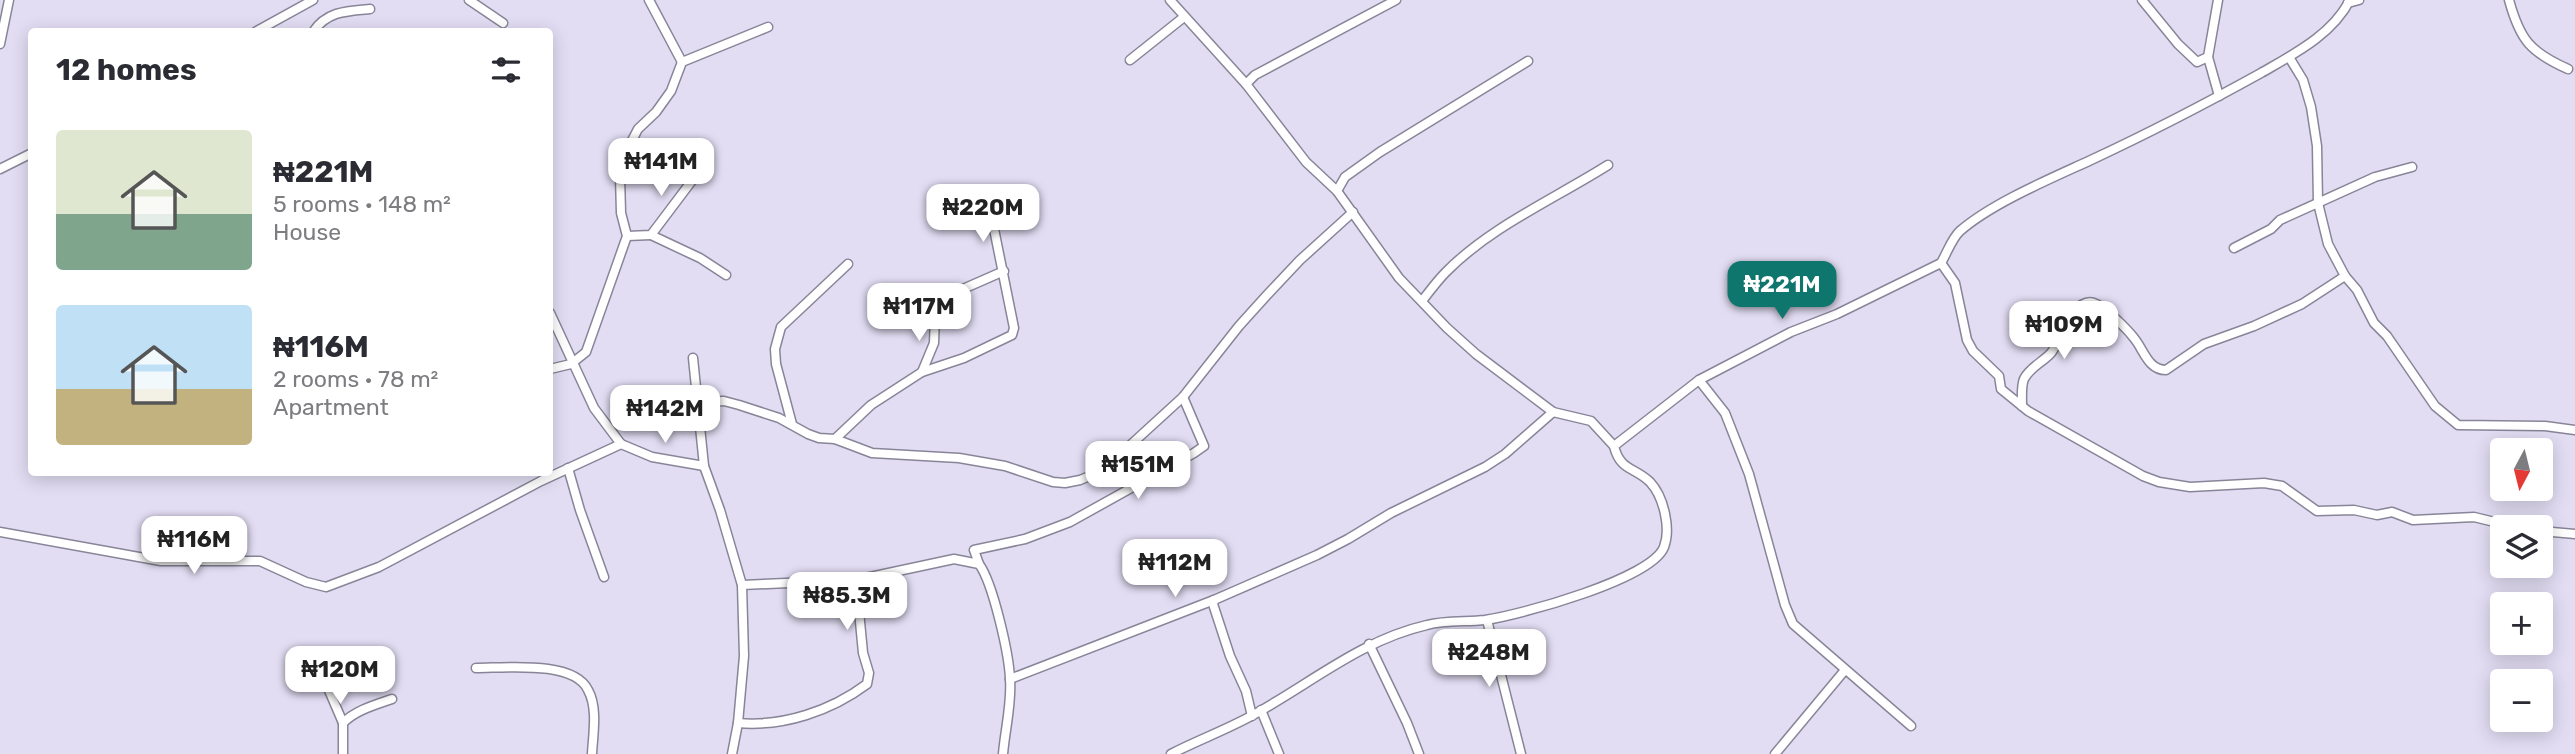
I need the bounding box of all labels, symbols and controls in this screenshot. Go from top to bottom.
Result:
icon: filters [487,51,525,89]
text: 12 homes [56,52,197,88]
pin: ₦141M [612,138,710,198]
text: ₦141M [624,147,698,175]
text: ₦221M [273,154,373,190]
icon: home [112,158,196,242]
pin: ₦220M [934,184,1032,244]
text: 5 rooms · 148 m² [273,190,451,218]
text: ₦220M [942,193,1024,221]
text: House [273,218,341,246]
pin: ₦221M [1733,262,1831,321]
text: ₦221M [1744,270,1821,298]
pin: ₦117M [870,284,968,343]
text: ₦117M [883,292,955,320]
pin: ₦109M [2015,302,2113,361]
text: ₦109M [2025,310,2103,338]
text: ₦116M [273,329,369,365]
icon: home [112,333,196,417]
text: 2 rooms · 78 m² [273,365,438,393]
pin: ₦142M [616,386,714,445]
text: Apartment [273,393,389,421]
text: ₦142M [626,394,704,422]
north arrow [2490,438,2553,500]
map controls [2490,438,2553,732]
pin: ₦151M [1089,442,1187,501]
text: ₦151M [1101,450,1175,478]
button: layers [2490,515,2553,578]
pin: ₦116M [145,516,243,576]
text: ₦116M [157,525,231,553]
pin: ₦112M [1126,540,1224,599]
text: ₦112M [1138,548,1212,576]
pin: ₦85.3M [790,572,904,632]
text: ₦85.3M [803,581,891,609]
button: + [2490,592,2553,655]
pin: ₦248M [1440,630,1538,689]
text: ₦248M [1448,638,1530,666]
pin: ₦120M [291,646,389,706]
text: ₦120M [301,655,379,683]
button: − [2490,669,2553,732]

